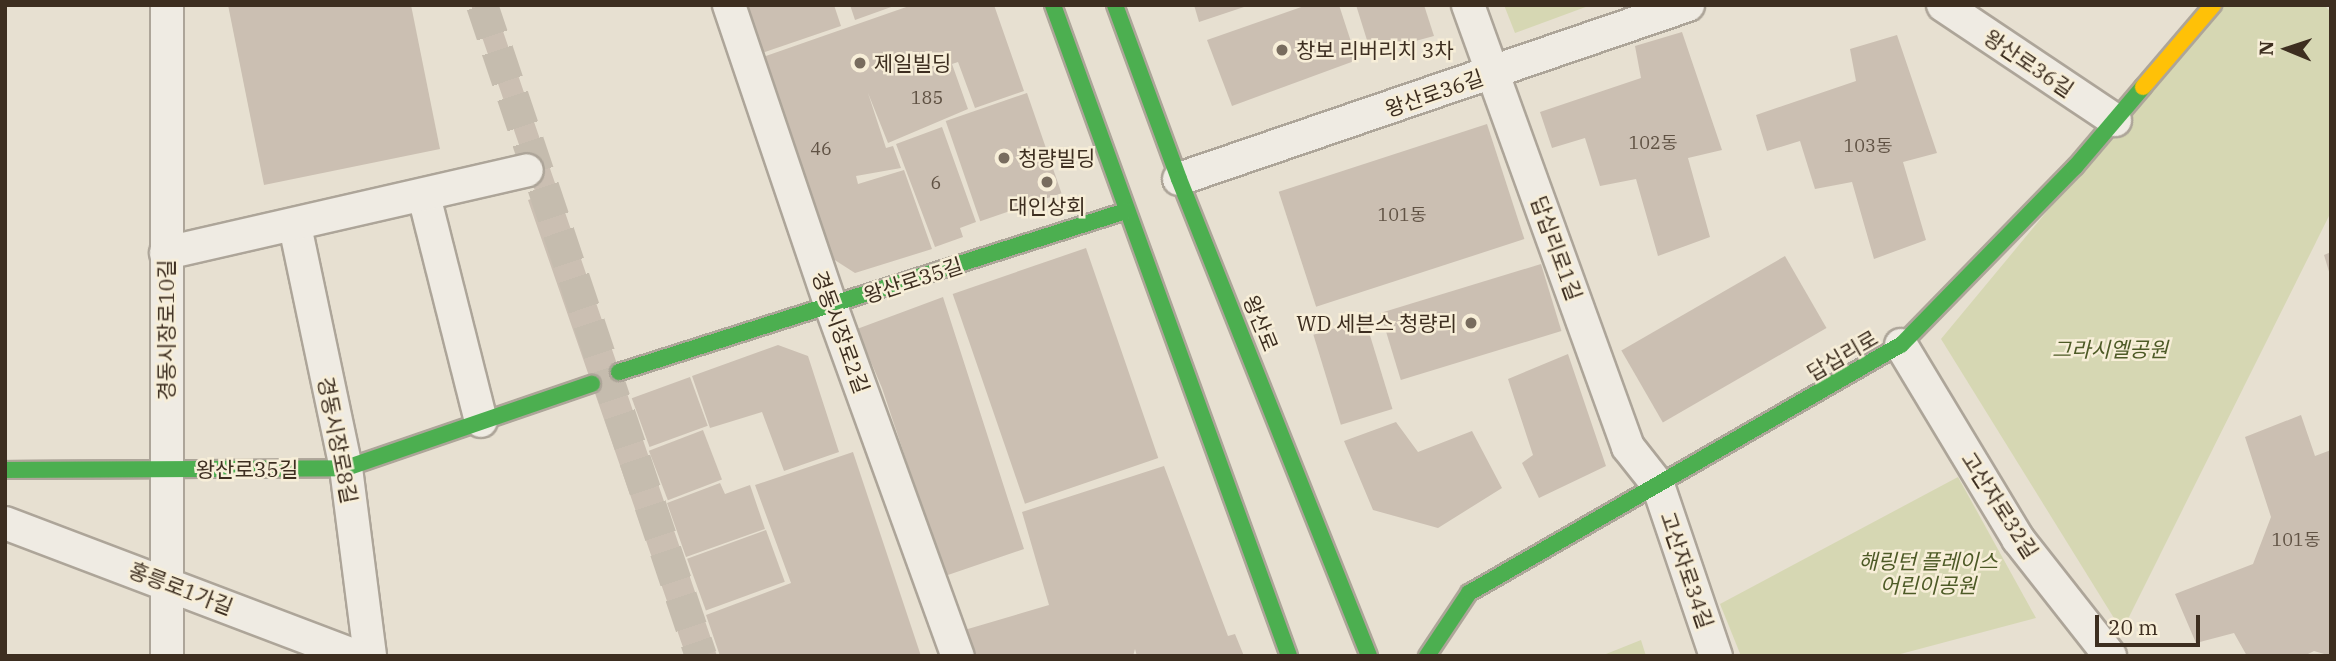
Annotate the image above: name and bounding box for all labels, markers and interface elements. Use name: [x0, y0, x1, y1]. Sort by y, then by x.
north arrow: [2252, 14, 2322, 84]
street label: 왕산로36길: [1979, 24, 2079, 102]
place label: 창보 리버리치 3차: [1296, 37, 1454, 63]
text: N: [2254, 40, 2278, 56]
marker: 창보 리버리치 3차: [1274, 42, 1290, 58]
place label: 제일빌딩: [874, 50, 951, 76]
marker: 제일빌딩: [852, 55, 868, 71]
street label: 왕산로36길: [1381, 64, 1487, 122]
house number: 185: [911, 87, 943, 109]
house number: 102동: [1629, 132, 1677, 154]
house number: 103동: [1844, 135, 1892, 157]
house number: 46: [810, 138, 832, 160]
place label: 청량빌딩: [1018, 145, 1095, 171]
marker: 청량빌딩: [996, 150, 1012, 166]
house number: 6: [931, 172, 941, 194]
marker: 대인상회: [1039, 174, 1055, 190]
street label: 답십리로1길: [1526, 192, 1588, 304]
place label: 대인상회: [1008, 193, 1086, 219]
house number: 101동: [1378, 204, 1426, 226]
street label: 왕산로35길: [860, 252, 966, 308]
street label: 경동시장로10길: [153, 259, 179, 401]
street label: 경동시장로2길: [807, 267, 875, 397]
street label: 왕산로: [1238, 291, 1284, 355]
place label: WD 세븐스 청량리: [1296, 310, 1457, 336]
marker: WD 세븐스 청량리: [1463, 315, 1479, 331]
street label: 답십리로: [1802, 325, 1882, 385]
park label: 그라시엘공원: [2052, 336, 2168, 362]
street label: 경동시장로8길: [313, 375, 363, 505]
street label: 고산자로32길: [1956, 447, 2044, 563]
street label: 왕산로35길: [196, 456, 298, 482]
street label: 고산자로34길: [1655, 508, 1719, 632]
house number: 101동: [2272, 529, 2320, 551]
park label: 해링턴 플레이스 어린이공원: [1858, 548, 1998, 598]
street label: 홍릉로1가길: [126, 557, 236, 619]
scale bar: [2098, 602, 2203, 646]
text: 20 m: [2108, 613, 2158, 641]

